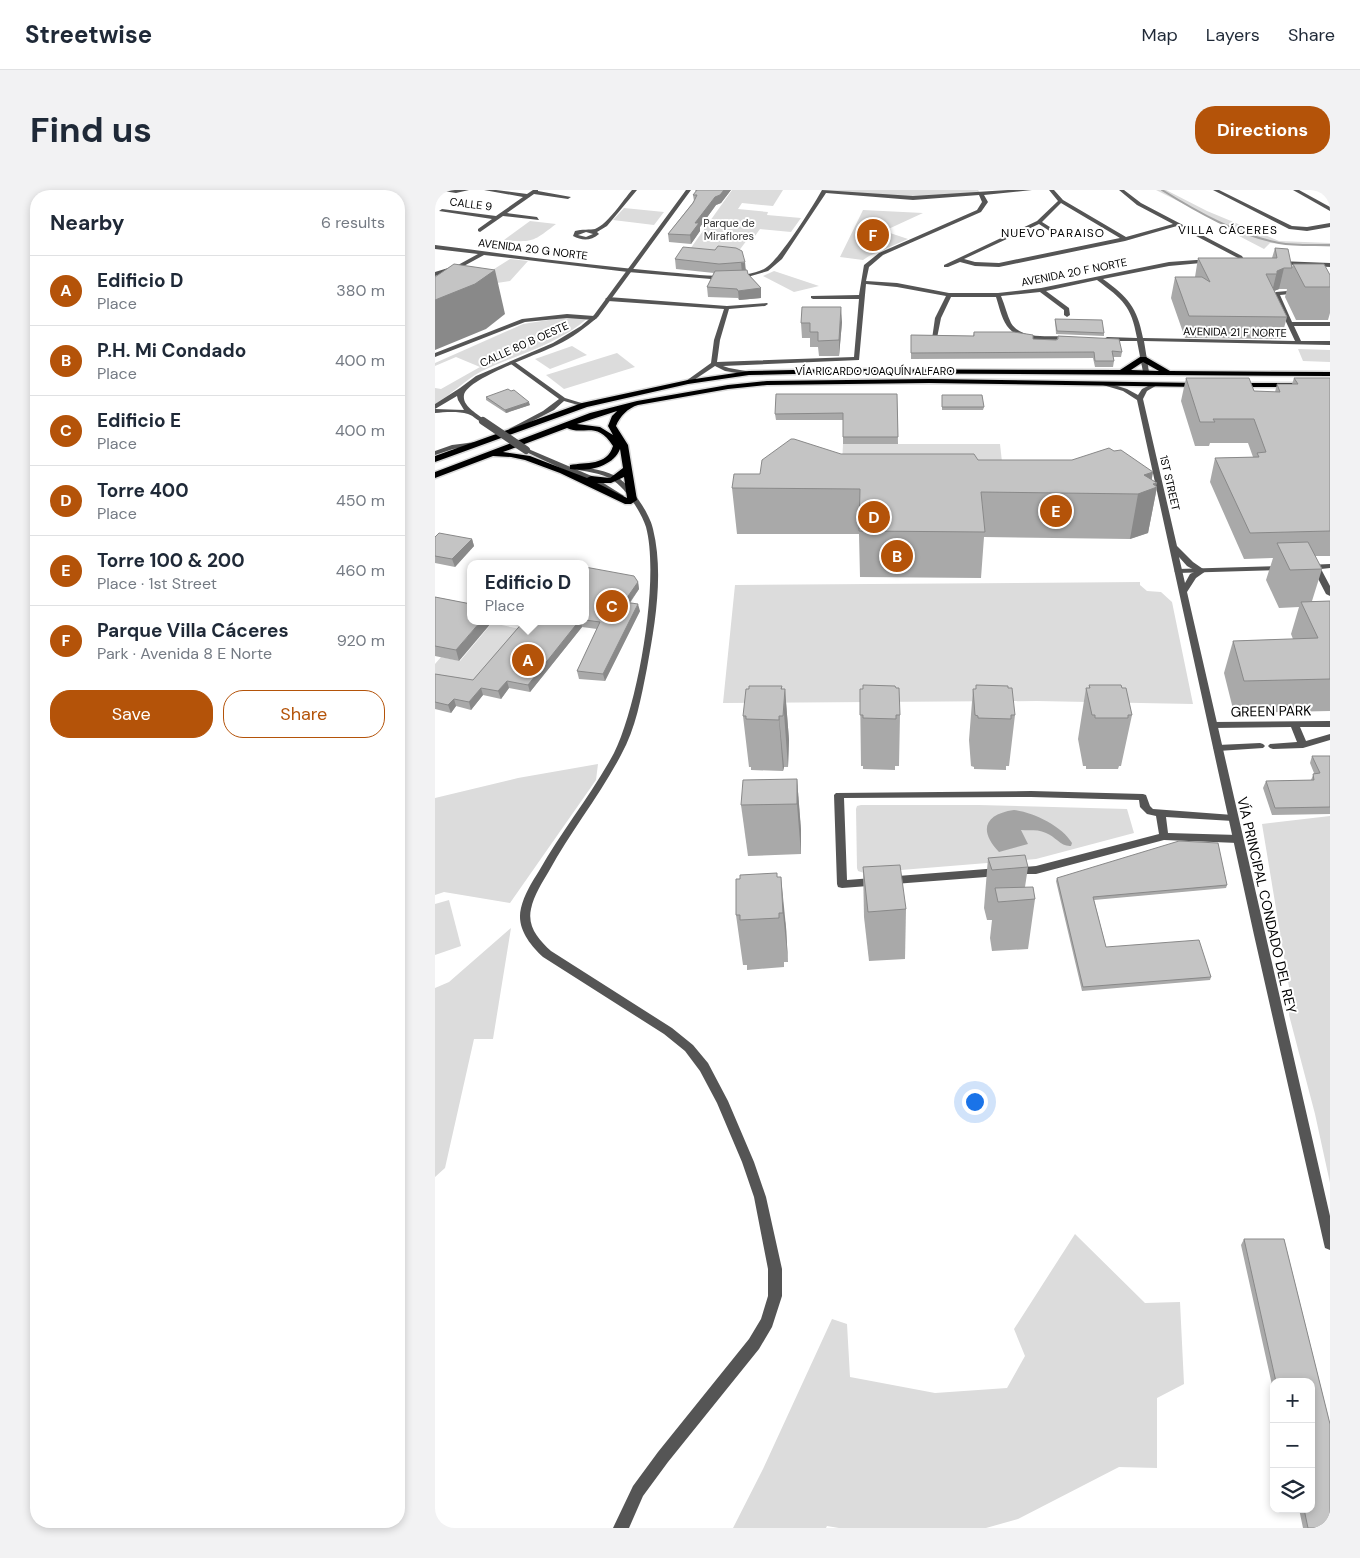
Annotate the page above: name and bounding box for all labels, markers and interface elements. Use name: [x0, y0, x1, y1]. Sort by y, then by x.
text: Streetwise: [25, 19, 152, 50]
text: Map: [1142, 23, 1178, 47]
text: Layers: [1206, 23, 1260, 47]
text: Share: [1288, 23, 1335, 47]
button: Directions: [1195, 106, 1330, 154]
text: Find us: [30, 107, 152, 153]
street label: CALLE 9: [449, 194, 493, 214]
text: Nearby: [50, 209, 124, 237]
text: 6 results: [321, 212, 385, 233]
park label: Parque de Miraflores: [703, 216, 755, 243]
pin: F: [857, 216, 889, 254]
district label: VILLA CÁCERES: [1178, 222, 1278, 238]
district label: NUEVO PARAISO: [1001, 225, 1105, 241]
street label: AVENIDA 20 G NORTE: [477, 235, 589, 263]
street label: AVENIDA 20 F NORTE: [1020, 255, 1128, 289]
text: Edificio D: [97, 268, 184, 293]
text: A: [60, 280, 72, 301]
text: 380 m: [336, 280, 385, 301]
text: Place: [97, 293, 137, 314]
street label: CALLE 80 B OESTE: [477, 318, 571, 370]
street label: AVENIDA 21 F NORTE: [1183, 324, 1287, 340]
text: P.H. Mi Condado: [97, 338, 246, 363]
text: B: [61, 350, 71, 371]
text: 400 m: [335, 350, 385, 371]
text: Place: [97, 363, 137, 384]
street label: VÍA RICARDO JOAQUÍN ALFARO: [795, 364, 955, 378]
text: Edificio E: [97, 408, 181, 433]
text: C: [60, 420, 72, 441]
text: 400 m: [335, 420, 385, 441]
text: Place: [97, 433, 137, 454]
street label: 1ST STREET: [1157, 454, 1183, 512]
text: Torre 400: [97, 478, 189, 503]
text: D: [60, 490, 72, 511]
text: 450 m: [336, 490, 385, 511]
pin: E: [1040, 492, 1072, 530]
pin: D: [858, 498, 890, 536]
text: Place: [97, 503, 137, 524]
pin: B: [881, 537, 913, 575]
text: Torre 100 & 200: [97, 548, 245, 573]
text: E: [61, 560, 71, 581]
text: 460 m: [336, 560, 385, 581]
popup: [467, 560, 589, 625]
text: Edificio D: [485, 570, 571, 595]
text: Place · 1st Street: [97, 573, 217, 594]
pin: C: [596, 587, 628, 625]
text: Place: [485, 595, 525, 616]
text: Parque Villa Cáceres: [97, 618, 289, 643]
text: F: [62, 630, 70, 651]
text: 920 m: [337, 630, 385, 651]
pin: A: [512, 641, 544, 679]
text: Park · Avenida 8 E Norte: [97, 643, 272, 664]
button: Save: [50, 690, 213, 738]
button: Share: [223, 690, 385, 738]
street label: GREEN PARK: [1230, 701, 1312, 721]
street label: VÍA PRINCIPAL CONDADO DEL REY: [1233, 795, 1301, 1015]
your location: [962, 1089, 988, 1115]
map controls: [1270, 1378, 1315, 1513]
button: +: [1270, 1378, 1315, 1423]
button: −: [1270, 1423, 1315, 1468]
button: layers: [1270, 1468, 1315, 1513]

